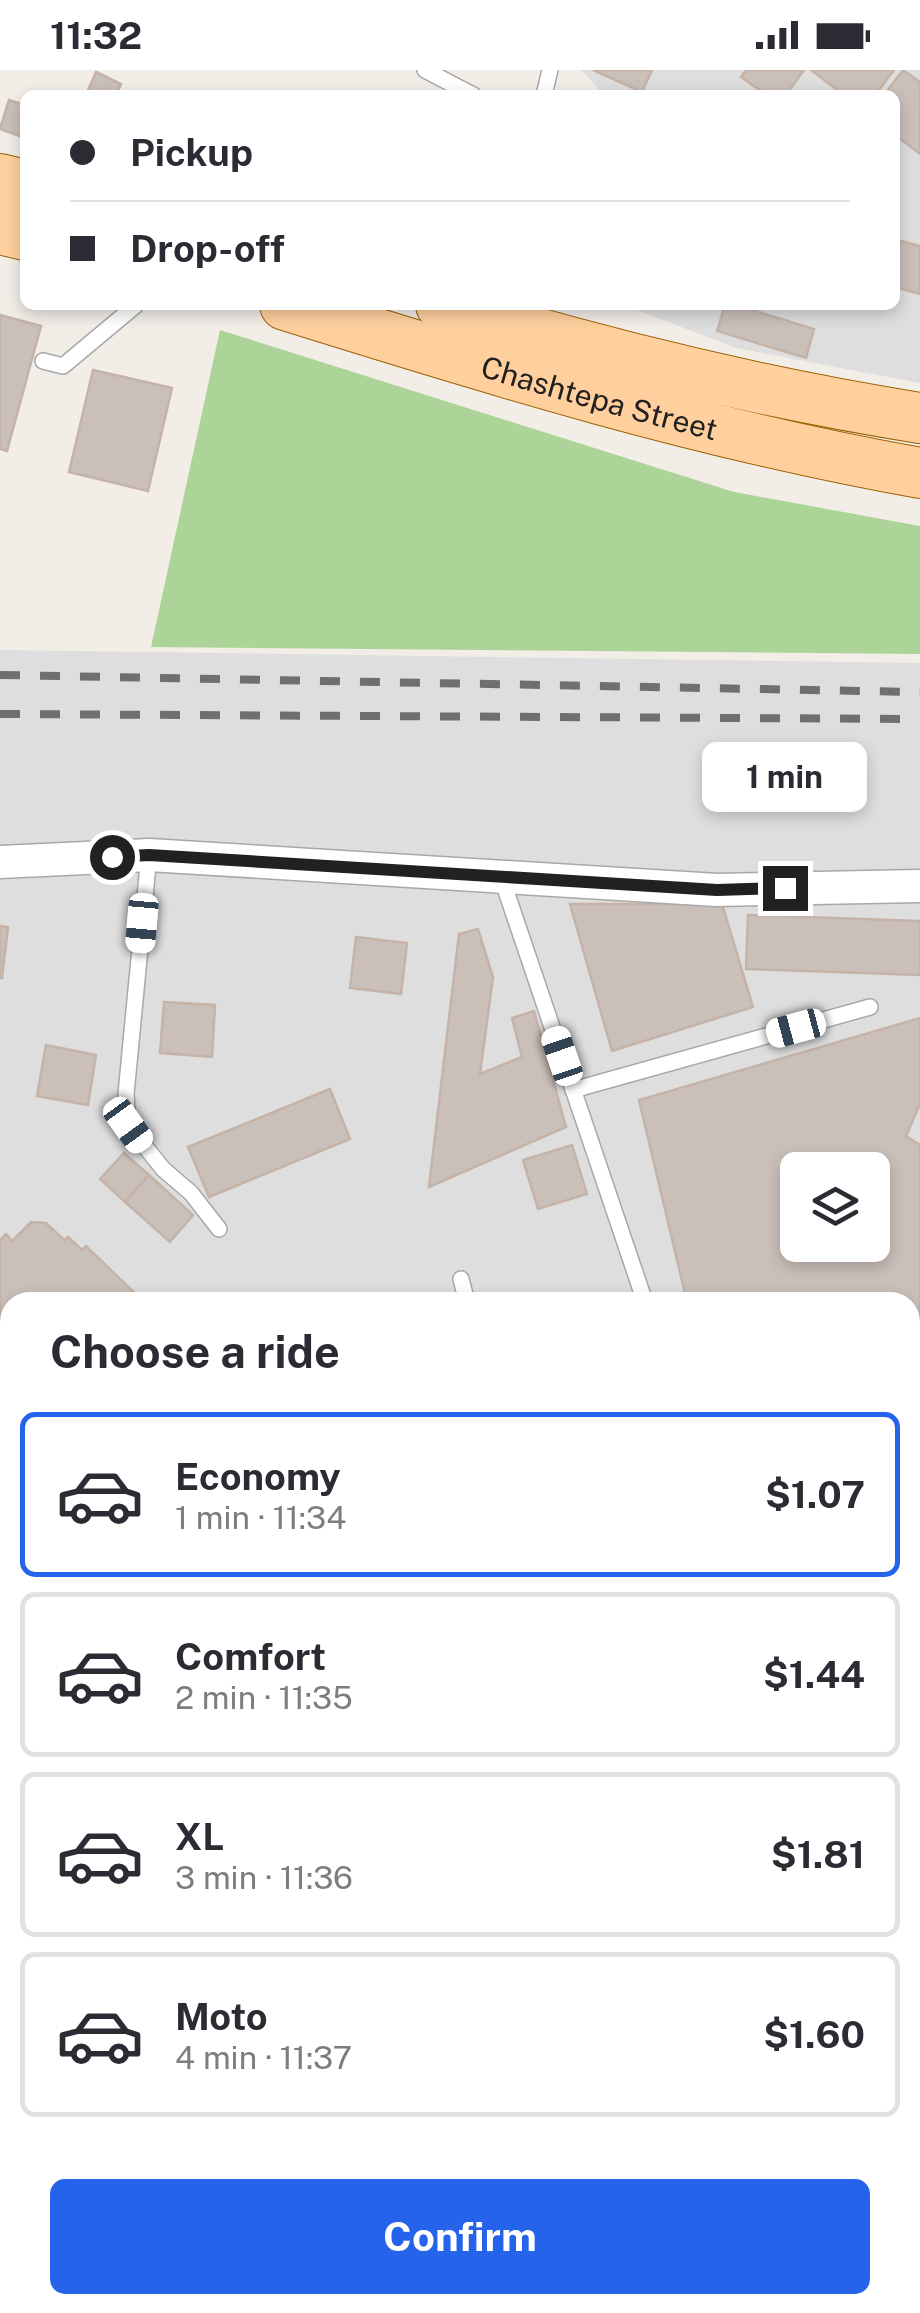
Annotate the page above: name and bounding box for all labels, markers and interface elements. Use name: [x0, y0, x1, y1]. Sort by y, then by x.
text: 11:32: [50, 13, 142, 58]
text: Pickup: [130, 130, 253, 175]
text: Drop-off: [130, 226, 285, 271]
street label: Chashtepa Street: [477, 348, 721, 447]
callout: 1 min: [702, 743, 868, 813]
text: 1 min: [746, 758, 823, 795]
route start: [90, 835, 135, 880]
route end: [763, 866, 808, 911]
car: [124, 892, 160, 954]
car: [763, 1006, 829, 1050]
car: [538, 1023, 586, 1089]
car: [98, 1092, 158, 1158]
map controls: [780, 1152, 890, 1262]
button: layers: [780, 1152, 890, 1262]
text: Choose a ride: [50, 1325, 340, 1378]
icon: car: [55, 1450, 145, 1540]
text: Economy: [175, 1454, 341, 1499]
text: $1.07: [765, 1472, 865, 1517]
text: 1 min · 11:34: [175, 1499, 346, 1536]
icon: car: [55, 1630, 145, 1720]
text: Comfort: [175, 1634, 326, 1679]
text: $1.44: [763, 1652, 865, 1697]
text: 2 min · 11:35: [175, 1679, 353, 1716]
icon: car: [55, 1810, 145, 1900]
text: XL: [175, 1814, 224, 1859]
text: $1.81: [771, 1832, 865, 1877]
text: 3 min · 11:36: [175, 1859, 353, 1896]
icon: car: [55, 1990, 145, 2080]
text: Moto: [175, 1994, 268, 2039]
text: $1.60: [763, 2012, 865, 2057]
text: 4 min · 11:37: [175, 2039, 352, 2076]
button: Confirm: [50, 2179, 870, 2294]

